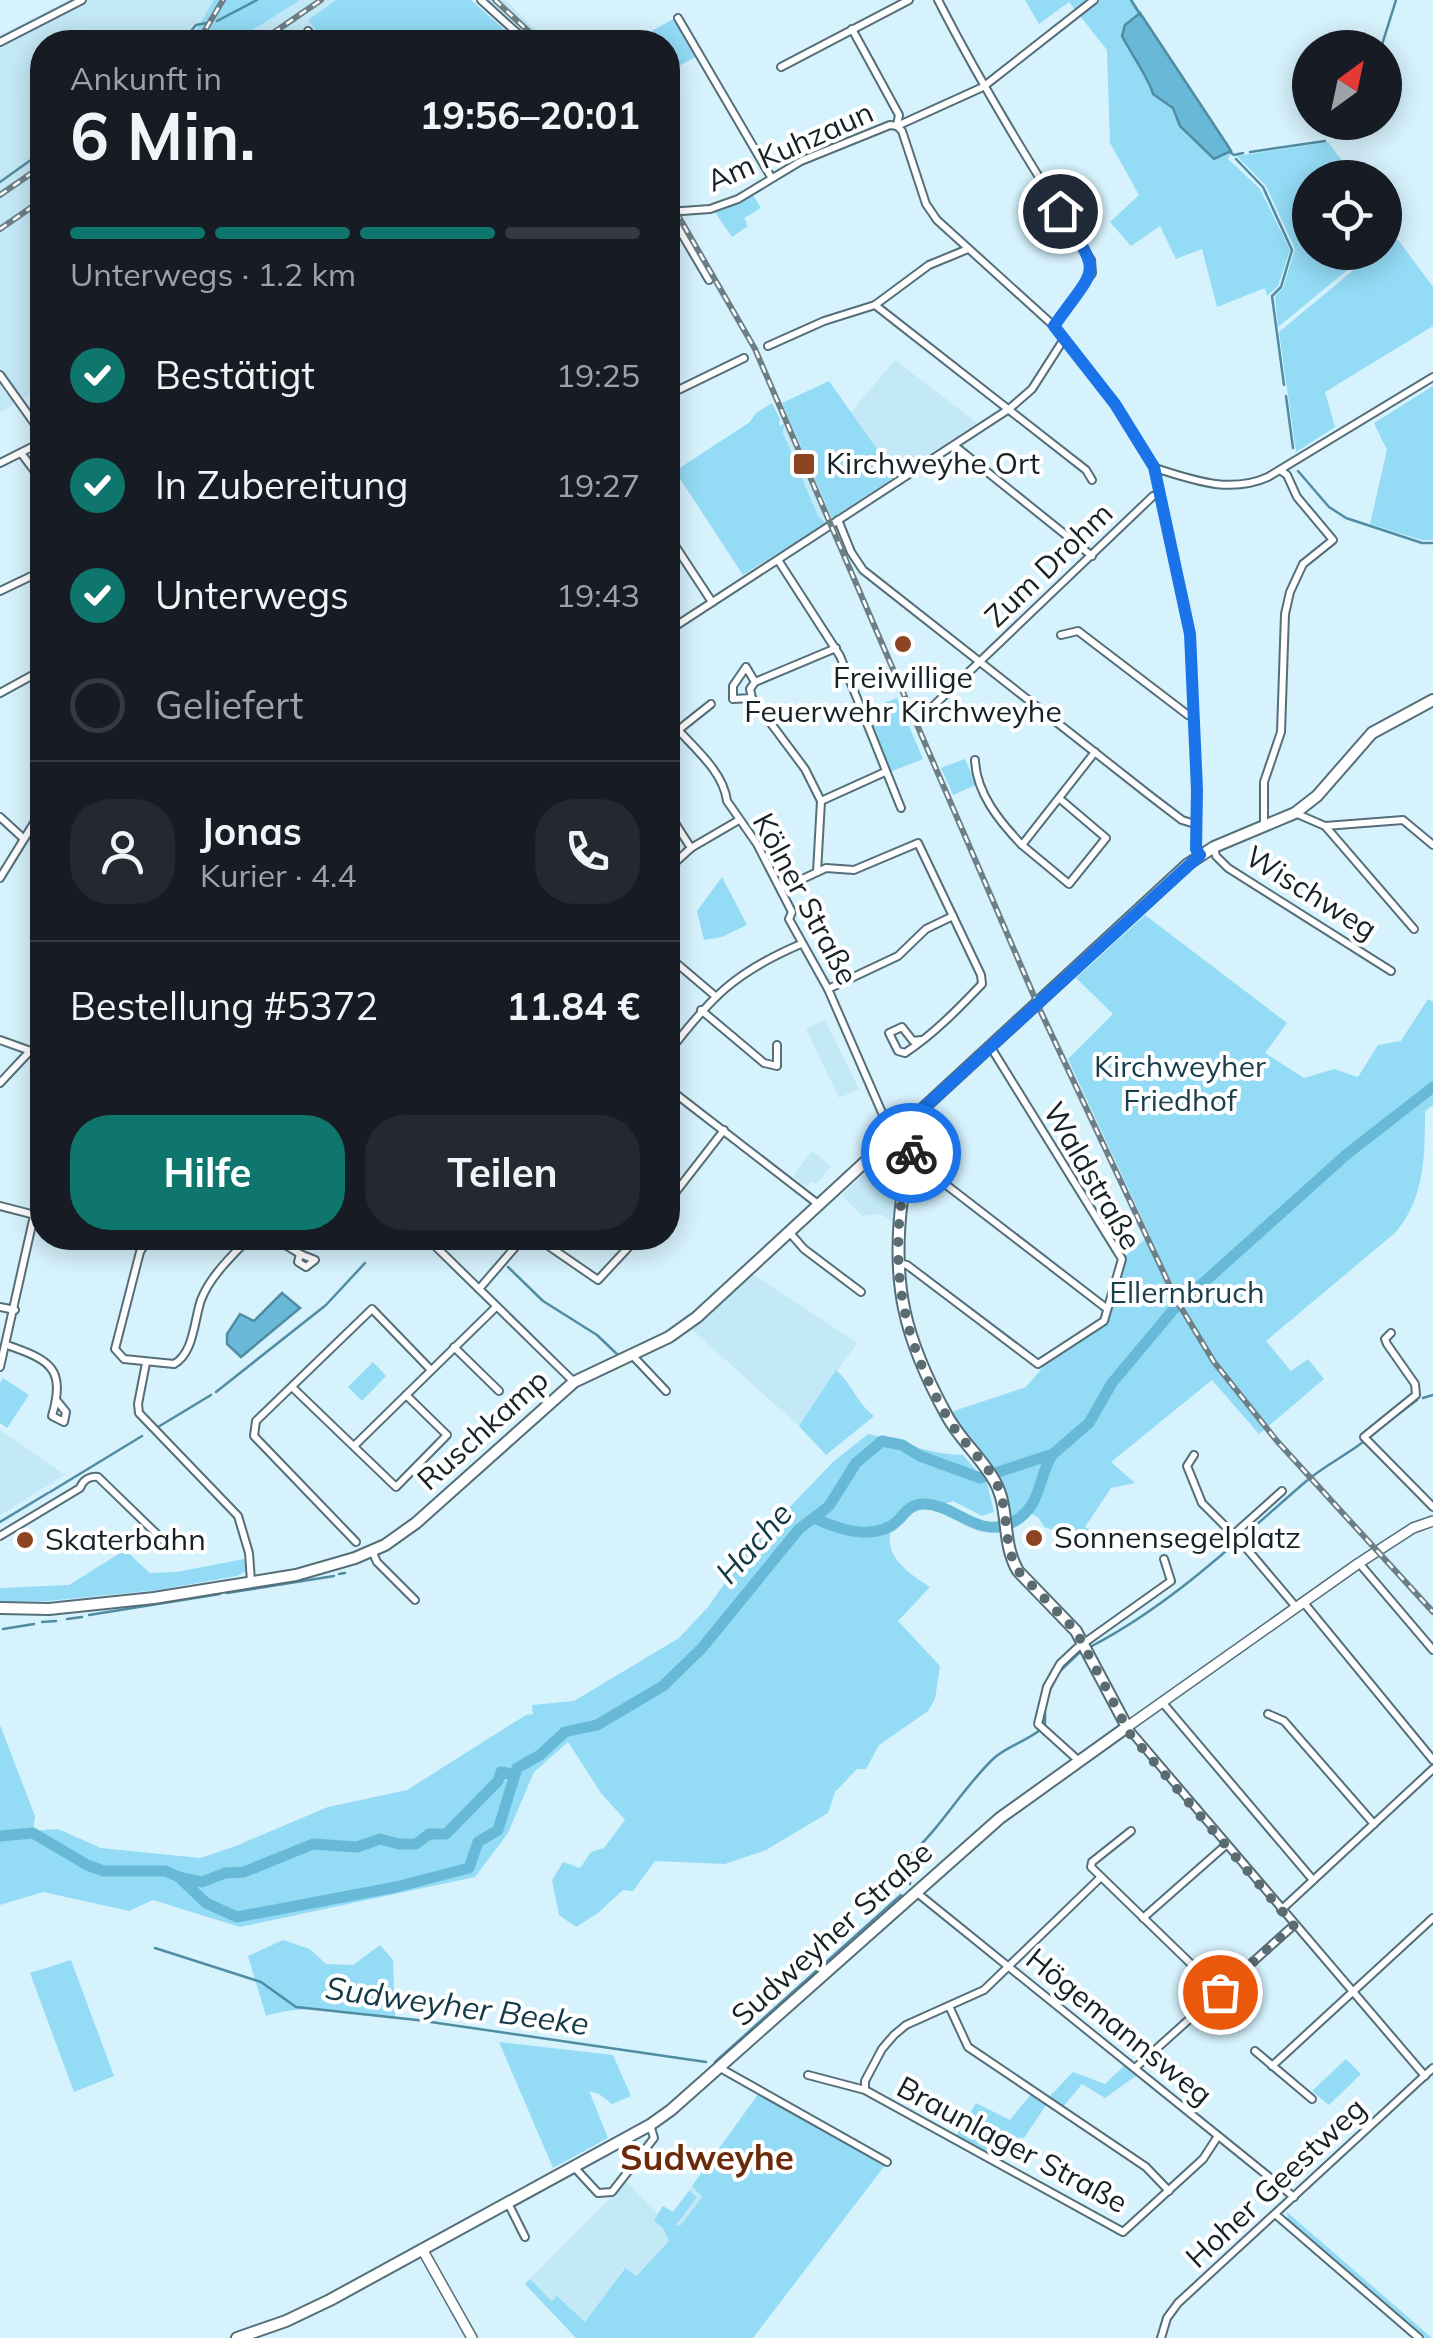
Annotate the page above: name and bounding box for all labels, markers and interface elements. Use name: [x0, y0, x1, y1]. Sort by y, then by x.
north arrow: [1292, 30, 1402, 140]
map controls: [1292, 30, 1402, 270]
text: Ankunft in: [70, 58, 222, 98]
text: 19:56–20:01: [420, 91, 640, 139]
street label: Am Kuhzaun: [700, 93, 879, 200]
text: 6 Min.: [70, 95, 256, 176]
button: locate: [1292, 160, 1402, 270]
pin: [1018, 169, 1103, 254]
icon: home: [1033, 184, 1088, 239]
text: Unterwegs · 1.2 km: [70, 254, 356, 294]
icon: check: [70, 348, 125, 403]
text: Bestätigt: [155, 351, 315, 399]
text: 19:25: [556, 355, 640, 395]
place label: Kirchweyhe Ort: [826, 444, 1040, 482]
marker: Kirchweyhe Ort: [791, 451, 817, 477]
icon: check: [70, 458, 125, 513]
text: In Zubereitung: [155, 461, 408, 509]
text: 19:27: [556, 465, 640, 505]
street label: Zum Drohm: [976, 494, 1120, 635]
icon: check: [70, 568, 125, 623]
text: Unterwegs: [155, 571, 349, 619]
text: 19:43: [556, 575, 640, 615]
marker: Freiwillige Feuerwehr Kirchweyhe: [892, 633, 914, 655]
place label: Freiwillige Feuerwehr Kirchweyhe: [744, 658, 1062, 730]
text: Geliefert: [155, 681, 303, 729]
button: person: [70, 799, 175, 904]
button: phone: [535, 799, 640, 904]
street label: Kölner Straße: [745, 806, 867, 991]
text: Jonas: [200, 807, 302, 855]
street label: Wischweg: [1239, 837, 1384, 947]
text: Kurier · 4.4: [200, 855, 356, 895]
text: Bestellung #5372: [70, 982, 378, 1030]
text: 11.84 €: [506, 982, 640, 1030]
park label: Kirchweyher Friedhof: [1094, 1047, 1266, 1119]
street label: Waldstraße: [1035, 1095, 1150, 1256]
courier: [861, 1103, 961, 1203]
button: Hilfe: [70, 1115, 345, 1230]
button: Teilen: [365, 1115, 640, 1230]
icon: bike: [884, 1126, 939, 1181]
park label: Ellernbruch: [1109, 1273, 1265, 1311]
street label: Ruschkamp: [409, 1361, 556, 1498]
water label: Hache: [706, 1493, 800, 1591]
place label: Sonnensegelplatz: [1054, 1518, 1301, 1556]
place label: Skaterbahn: [45, 1520, 206, 1558]
marker: Sonnensegelplatz: [1023, 1527, 1045, 1549]
marker: Skaterbahn: [14, 1529, 36, 1551]
street label: Sudweyher Straße: [723, 1833, 940, 2034]
street label: Högemannsweg: [1019, 1939, 1221, 2113]
pin: [1178, 1950, 1263, 2035]
icon: bag: [1193, 1965, 1248, 2020]
water label: Sudweyher Beeke: [323, 1967, 591, 2043]
street label: Braunlager Straße: [891, 2067, 1134, 2221]
street label: Hoher Geestweg: [1177, 2089, 1373, 2276]
district label: Sudweyhe: [620, 2135, 794, 2179]

